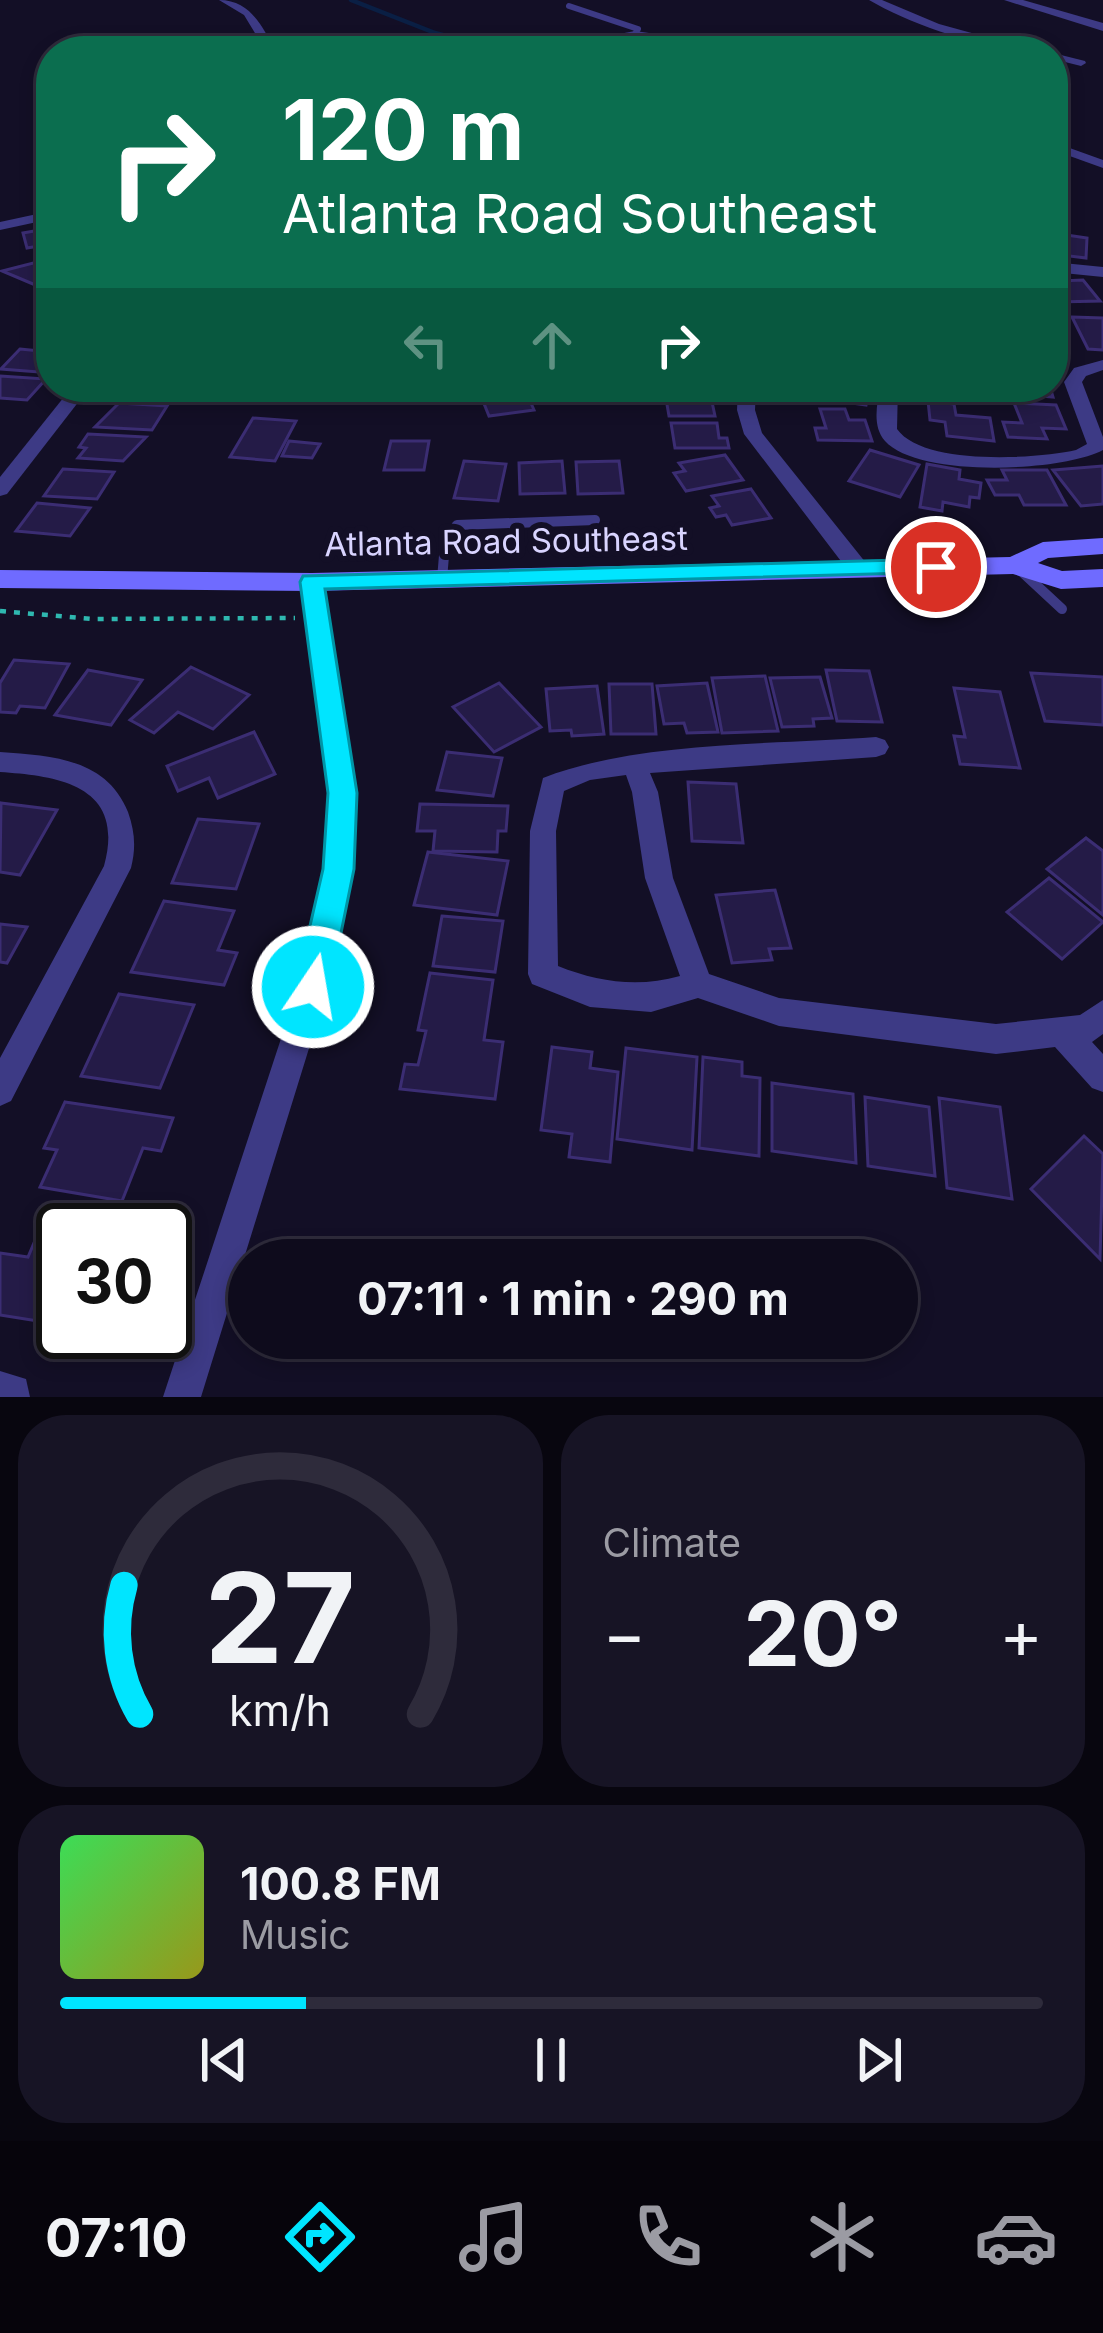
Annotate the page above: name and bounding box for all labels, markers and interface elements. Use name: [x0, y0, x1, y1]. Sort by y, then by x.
text: 120 m: [282, 79, 524, 180]
icon: right: [84, 84, 240, 240]
text: Atlanta Road Southeast: [282, 181, 877, 246]
icon: left: [393, 312, 459, 378]
icon: ahead: [519, 312, 585, 378]
icon: right: [645, 312, 711, 378]
pin: [885, 516, 987, 618]
street label: Atlanta Road Southeast: [324, 518, 688, 564]
icon: arrive: [903, 534, 969, 600]
position arrow: [250, 924, 376, 1050]
speed limit sign: 30: [36, 1203, 192, 1359]
text: 07:11 · 1 min · 290 m: [357, 1271, 789, 1326]
text: Climate: [603, 1519, 741, 1566]
text: 27: [205, 1542, 356, 1693]
text: 20°: [743, 1579, 902, 1688]
text: −: [603, 1594, 646, 1674]
text: +: [999, 1594, 1043, 1674]
text: km/h: [229, 1684, 331, 1736]
text: 100.8 FM: [240, 1856, 441, 1911]
text: Music: [240, 1911, 351, 1958]
icon: previous: [191, 2027, 257, 2093]
icon: pause: [518, 2027, 584, 2093]
icon: next: [846, 2027, 912, 2093]
icon: directions: [278, 2195, 362, 2279]
icon: music: [452, 2195, 536, 2279]
icon: phone: [626, 2195, 710, 2279]
icon: climate: [800, 2195, 884, 2279]
icon: car: [974, 2195, 1058, 2279]
text: 07:10: [45, 2205, 188, 2270]

